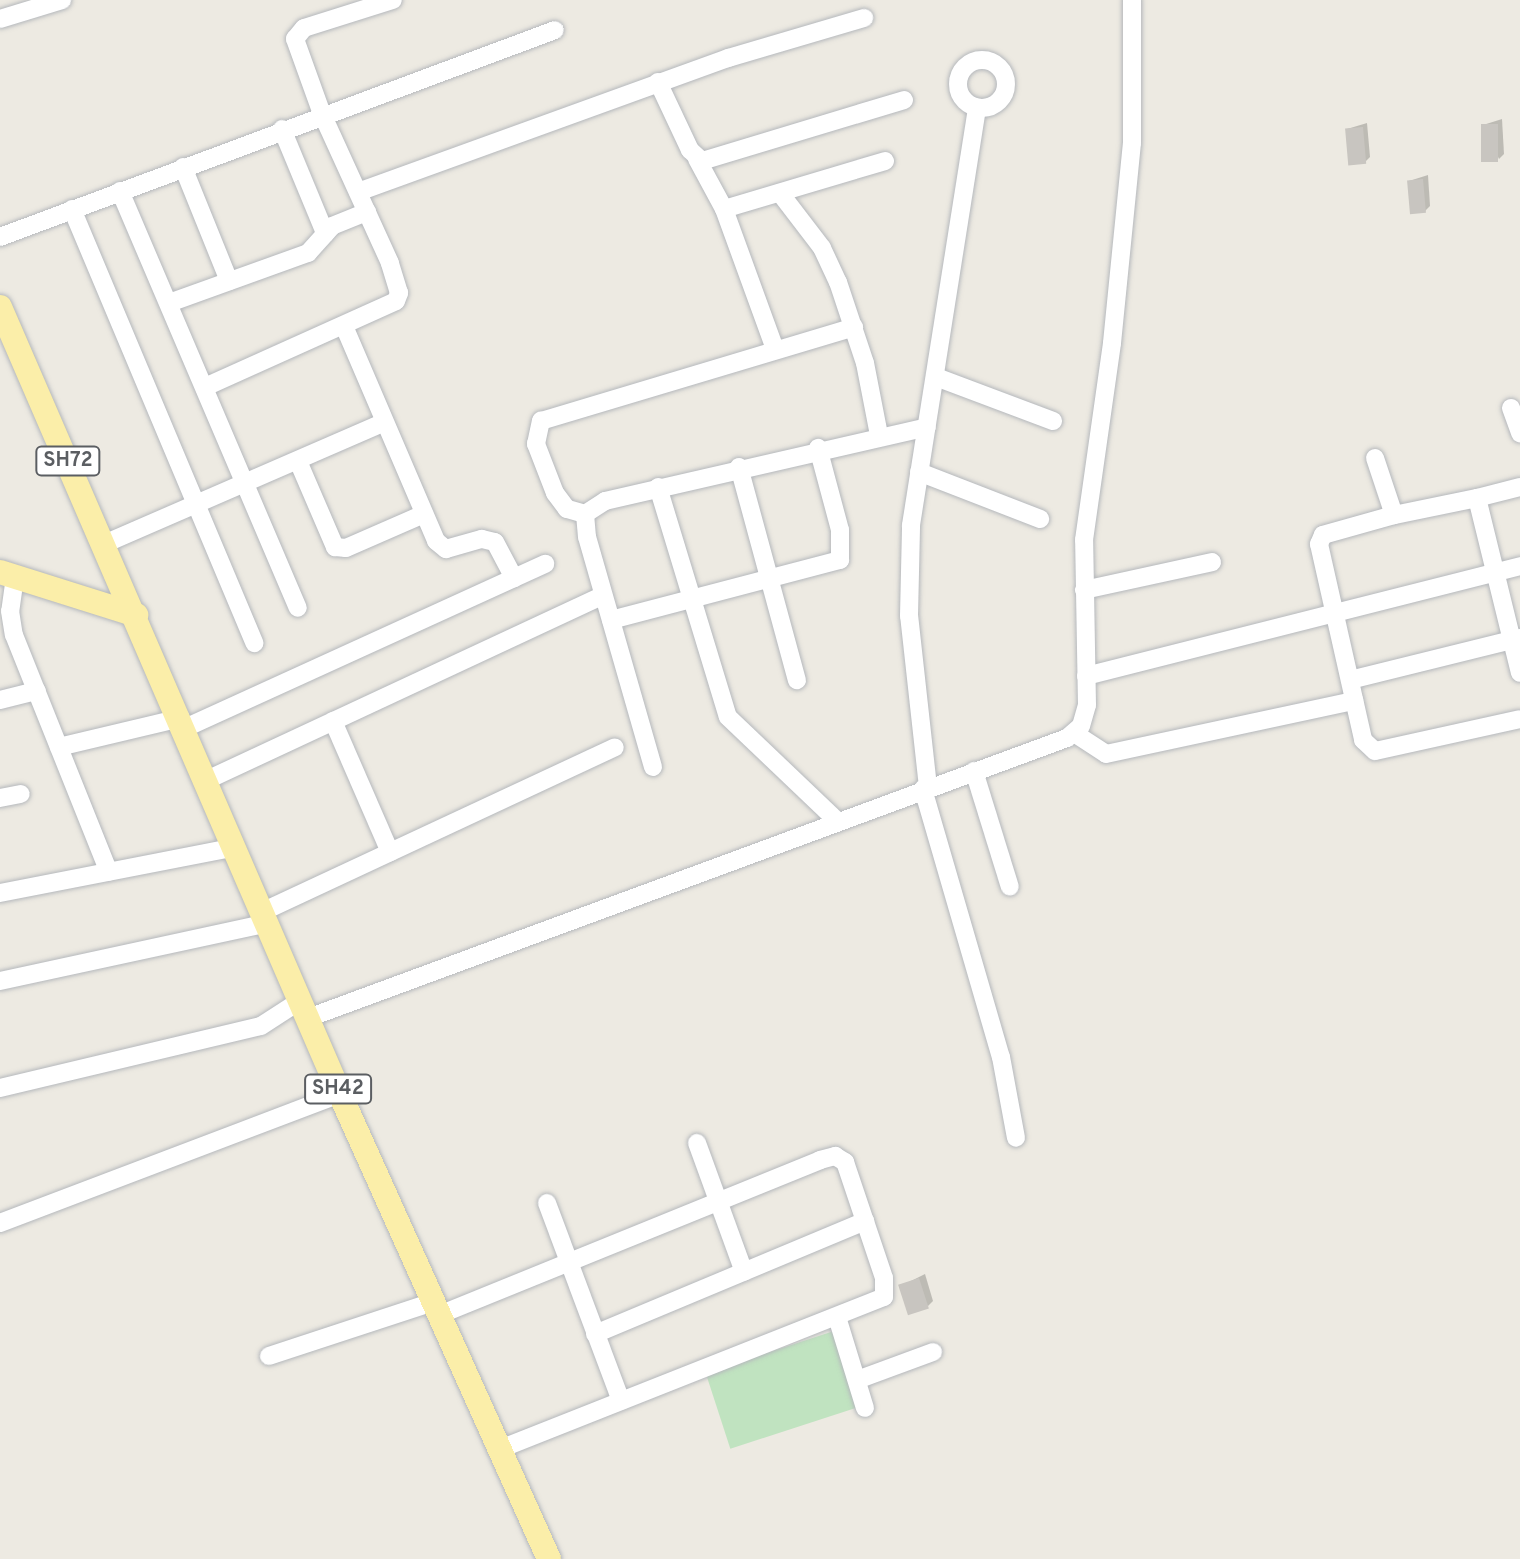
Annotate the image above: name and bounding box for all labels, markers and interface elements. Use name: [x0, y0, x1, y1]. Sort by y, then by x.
road number: SH72: [34, 445, 102, 477]
road number: SH42: [304, 1073, 372, 1105]

